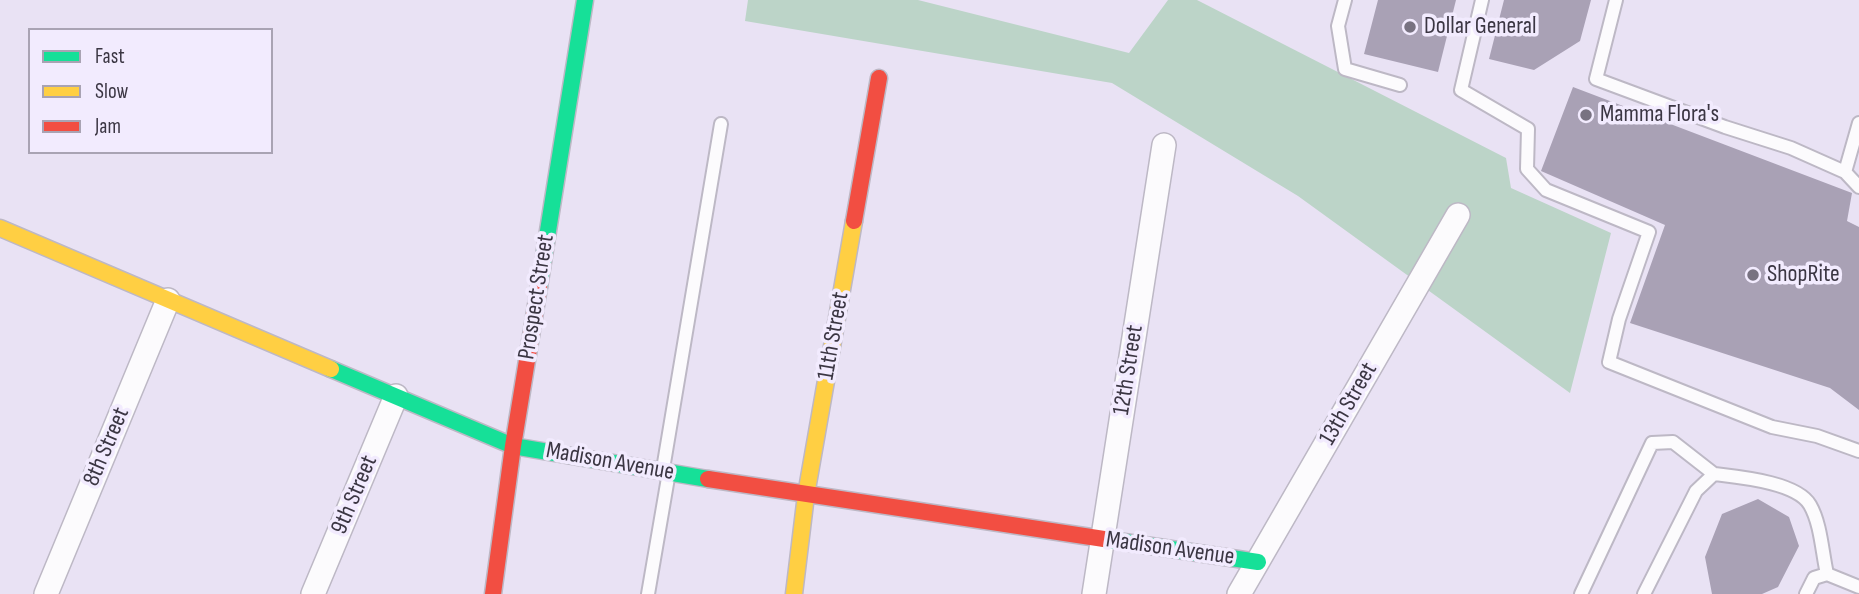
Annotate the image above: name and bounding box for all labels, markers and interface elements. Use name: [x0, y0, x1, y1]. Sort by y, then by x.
place label: Dollar General: [1424, 13, 1536, 41]
marker: Dollar General: [1402, 19, 1418, 35]
legend: [28, 28, 273, 154]
text: Fast: [95, 44, 125, 69]
text: Slow: [95, 79, 128, 104]
place label: Mamma Flora's: [1600, 101, 1719, 129]
marker: Mamma Flora's: [1578, 107, 1594, 123]
text: Jam: [95, 114, 121, 139]
street label: Prospect Street: [513, 233, 561, 361]
place label: ShopRite: [1767, 261, 1840, 289]
marker: ShopRite: [1745, 267, 1761, 283]
street label: 11th Street: [812, 290, 856, 382]
street label: 12th Street: [1108, 323, 1150, 417]
street label: 13th Street: [1314, 358, 1384, 450]
street label: 8th Street: [78, 403, 136, 491]
street label: Madison Avenue: [544, 437, 676, 487]
street label: 9th Street: [326, 451, 384, 539]
street label: Madison Avenue: [1104, 526, 1236, 572]

